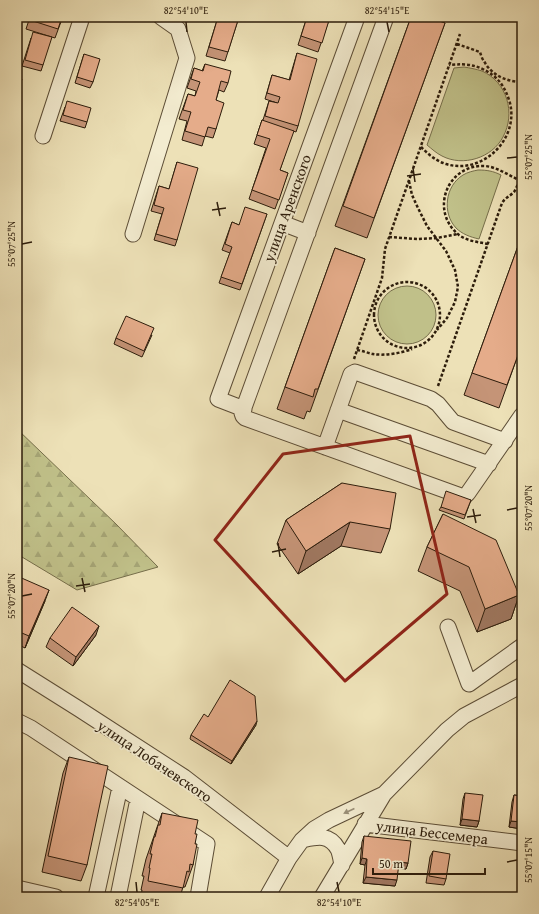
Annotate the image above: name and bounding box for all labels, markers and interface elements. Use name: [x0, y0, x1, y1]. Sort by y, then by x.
text: 82°54'10"E: [164, 3, 208, 18]
text: 82°54'15"E: [365, 3, 409, 18]
text: 55°07'25"N: [521, 134, 536, 180]
street label: улица Аренского: [257, 151, 316, 266]
text: 55°07'25"N: [4, 221, 19, 267]
text: 55°07'20"N: [521, 485, 536, 531]
text: 55°07'20"N: [4, 573, 19, 619]
street label: улица Лобачевского: [93, 714, 217, 807]
one-way arrow: [343, 808, 354, 814]
street label: улица Бессемера: [374, 815, 490, 849]
text: 55°07'15"N: [521, 837, 536, 883]
scale bar: [373, 850, 485, 876]
text: 50 m: [379, 855, 403, 872]
text: 82°54'05"E: [115, 895, 159, 910]
text: 82°54'10"E: [317, 895, 361, 910]

